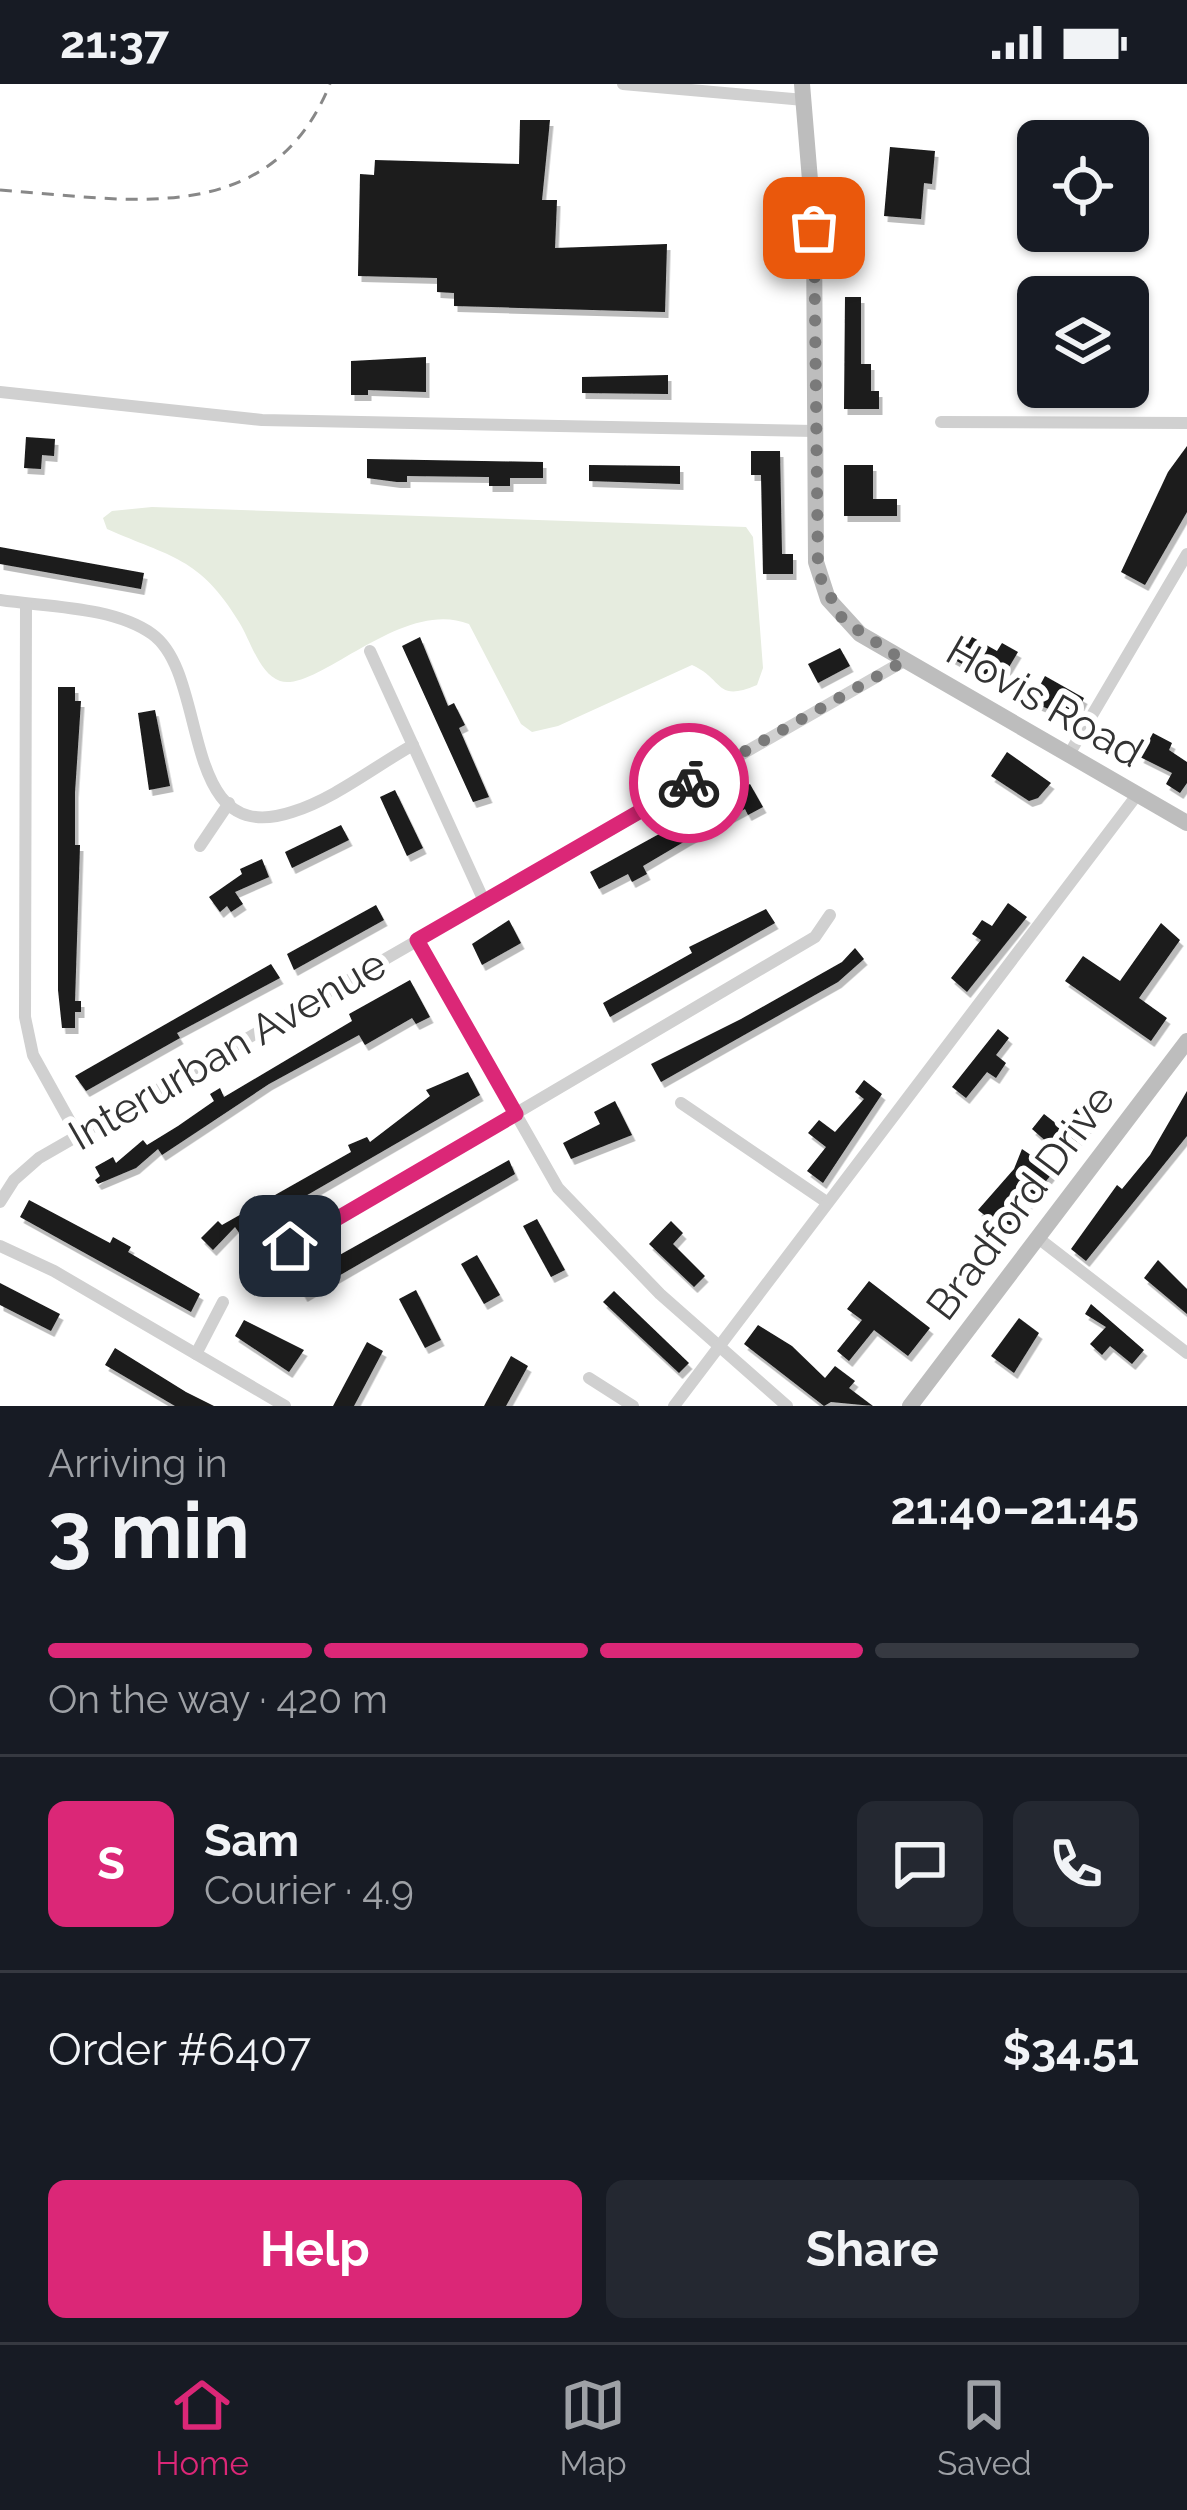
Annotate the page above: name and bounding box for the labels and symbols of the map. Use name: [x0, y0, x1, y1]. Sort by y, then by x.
pin: [763, 177, 865, 279]
street label: Hovis Road: [938, 626, 1151, 777]
courier: [629, 723, 749, 843]
street label: Interurban Avenue: [60, 939, 394, 1160]
street label: Bradford Drive: [916, 1075, 1125, 1329]
pin: [239, 1195, 341, 1297]

